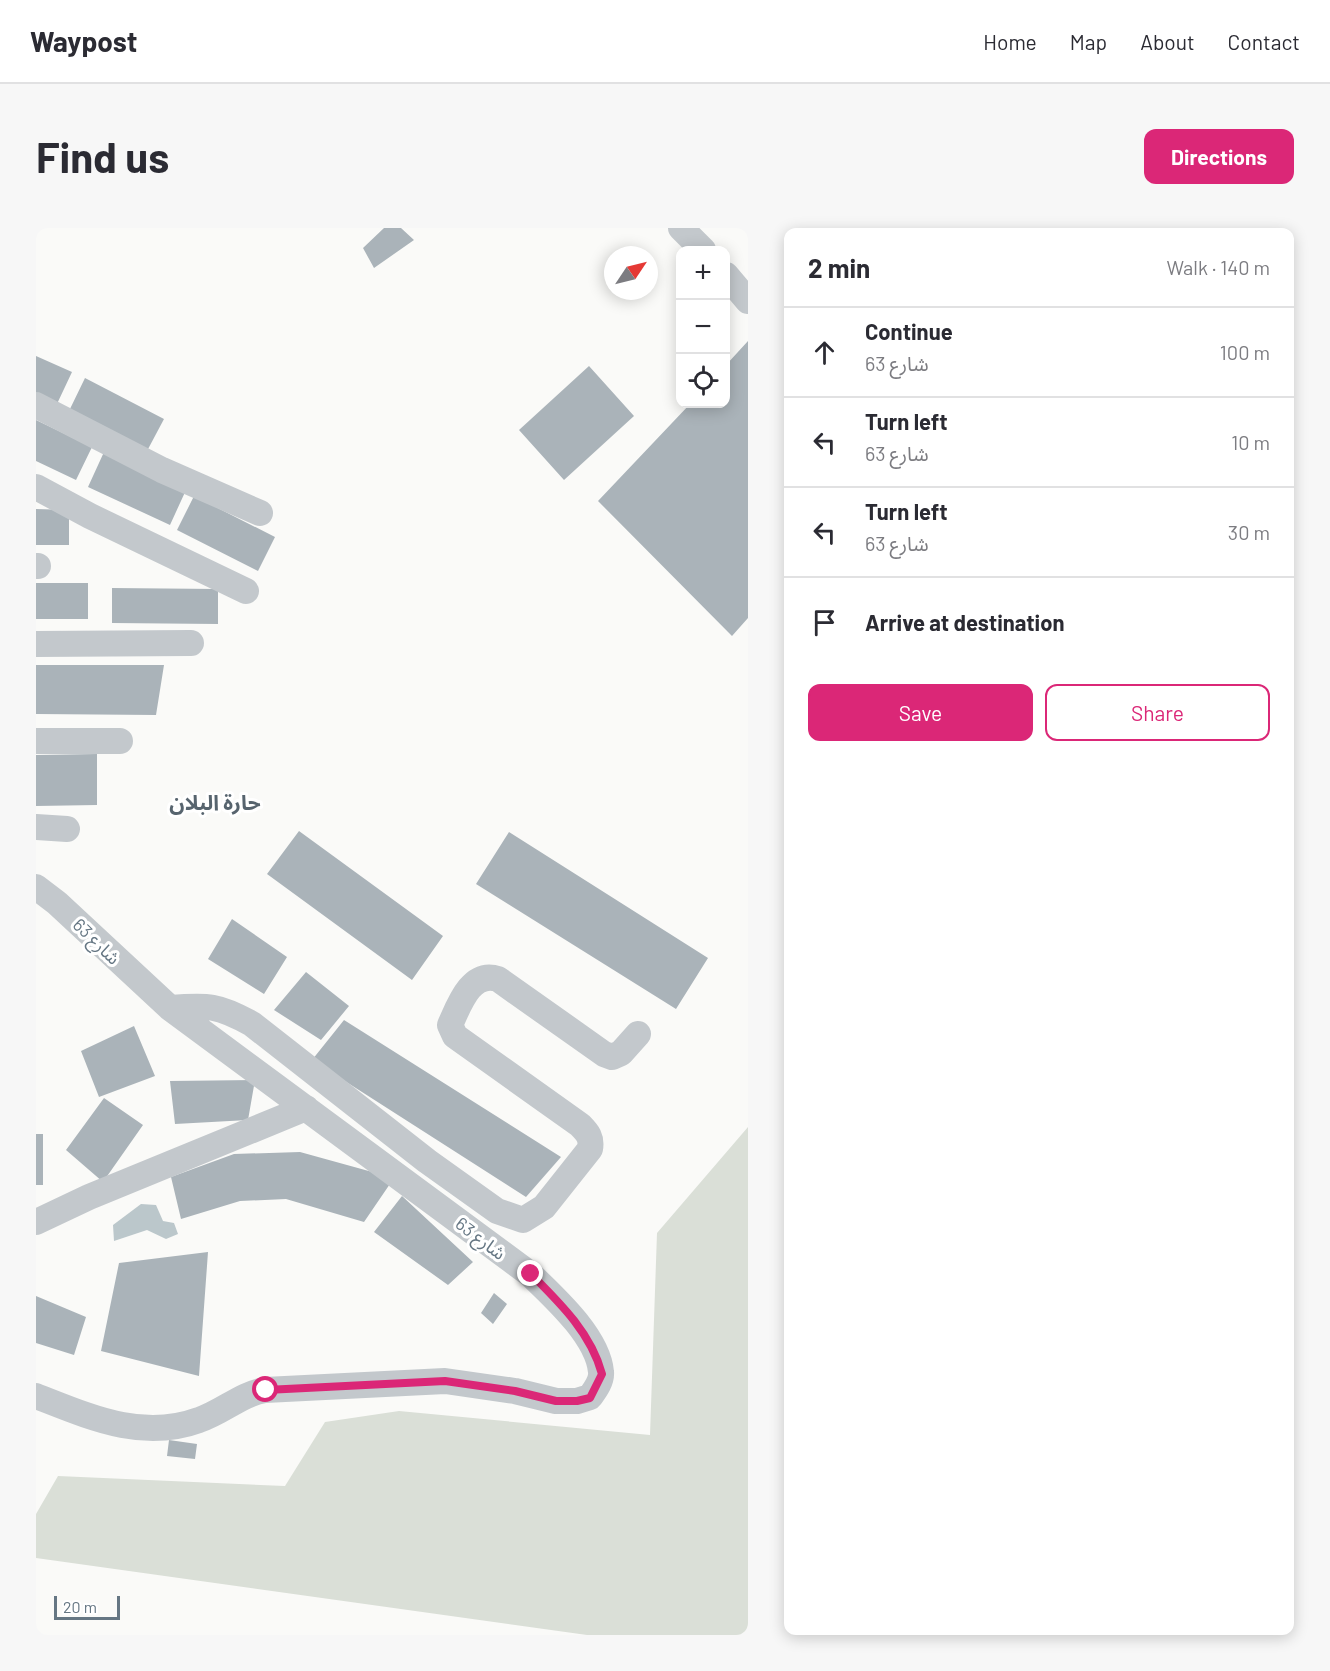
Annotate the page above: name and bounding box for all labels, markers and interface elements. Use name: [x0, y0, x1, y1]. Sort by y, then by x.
text: Waypost: [30, 24, 137, 58]
text: Home: [983, 29, 1037, 54]
text: Map: [1070, 29, 1107, 54]
text: About: [1140, 29, 1195, 54]
text: Contact: [1228, 29, 1300, 54]
button: Directions: [1144, 129, 1294, 184]
text: Find us: [36, 131, 169, 181]
north arrow: [604, 246, 658, 300]
map controls: [676, 246, 730, 408]
button: +: [676, 246, 730, 300]
text: 2 min: [808, 252, 870, 283]
text: Walk · 140 m: [1166, 255, 1270, 279]
button: −: [676, 300, 730, 354]
text: Continue: [865, 318, 953, 344]
icon: ahead: [808, 336, 841, 369]
text: 100 m: [1220, 340, 1270, 364]
text: شارع 63: [865, 351, 929, 375]
button: locate: [676, 354, 730, 408]
text: Turn left: [865, 408, 948, 434]
icon: left: [808, 426, 841, 459]
text: 10 m: [1231, 430, 1270, 454]
text: شارع 63: [865, 441, 929, 465]
text: Turn left: [865, 498, 948, 524]
icon: left: [808, 516, 841, 549]
text: 30 m: [1228, 520, 1270, 544]
text: شارع 63: [865, 531, 929, 555]
icon: arrive: [808, 606, 841, 639]
text: Arrive at destination: [865, 609, 1064, 635]
button: Save: [808, 684, 1033, 741]
button: Share: [1045, 684, 1270, 741]
district label: حارة البلان: [169, 789, 261, 815]
street label: شارع 63: [66, 913, 125, 972]
street label: شارع 63: [449, 1212, 510, 1267]
route end: [517, 1260, 543, 1286]
route start: [252, 1376, 278, 1402]
scale bar: [54, 1593, 120, 1620]
text: 20 m: [63, 1597, 97, 1616]

